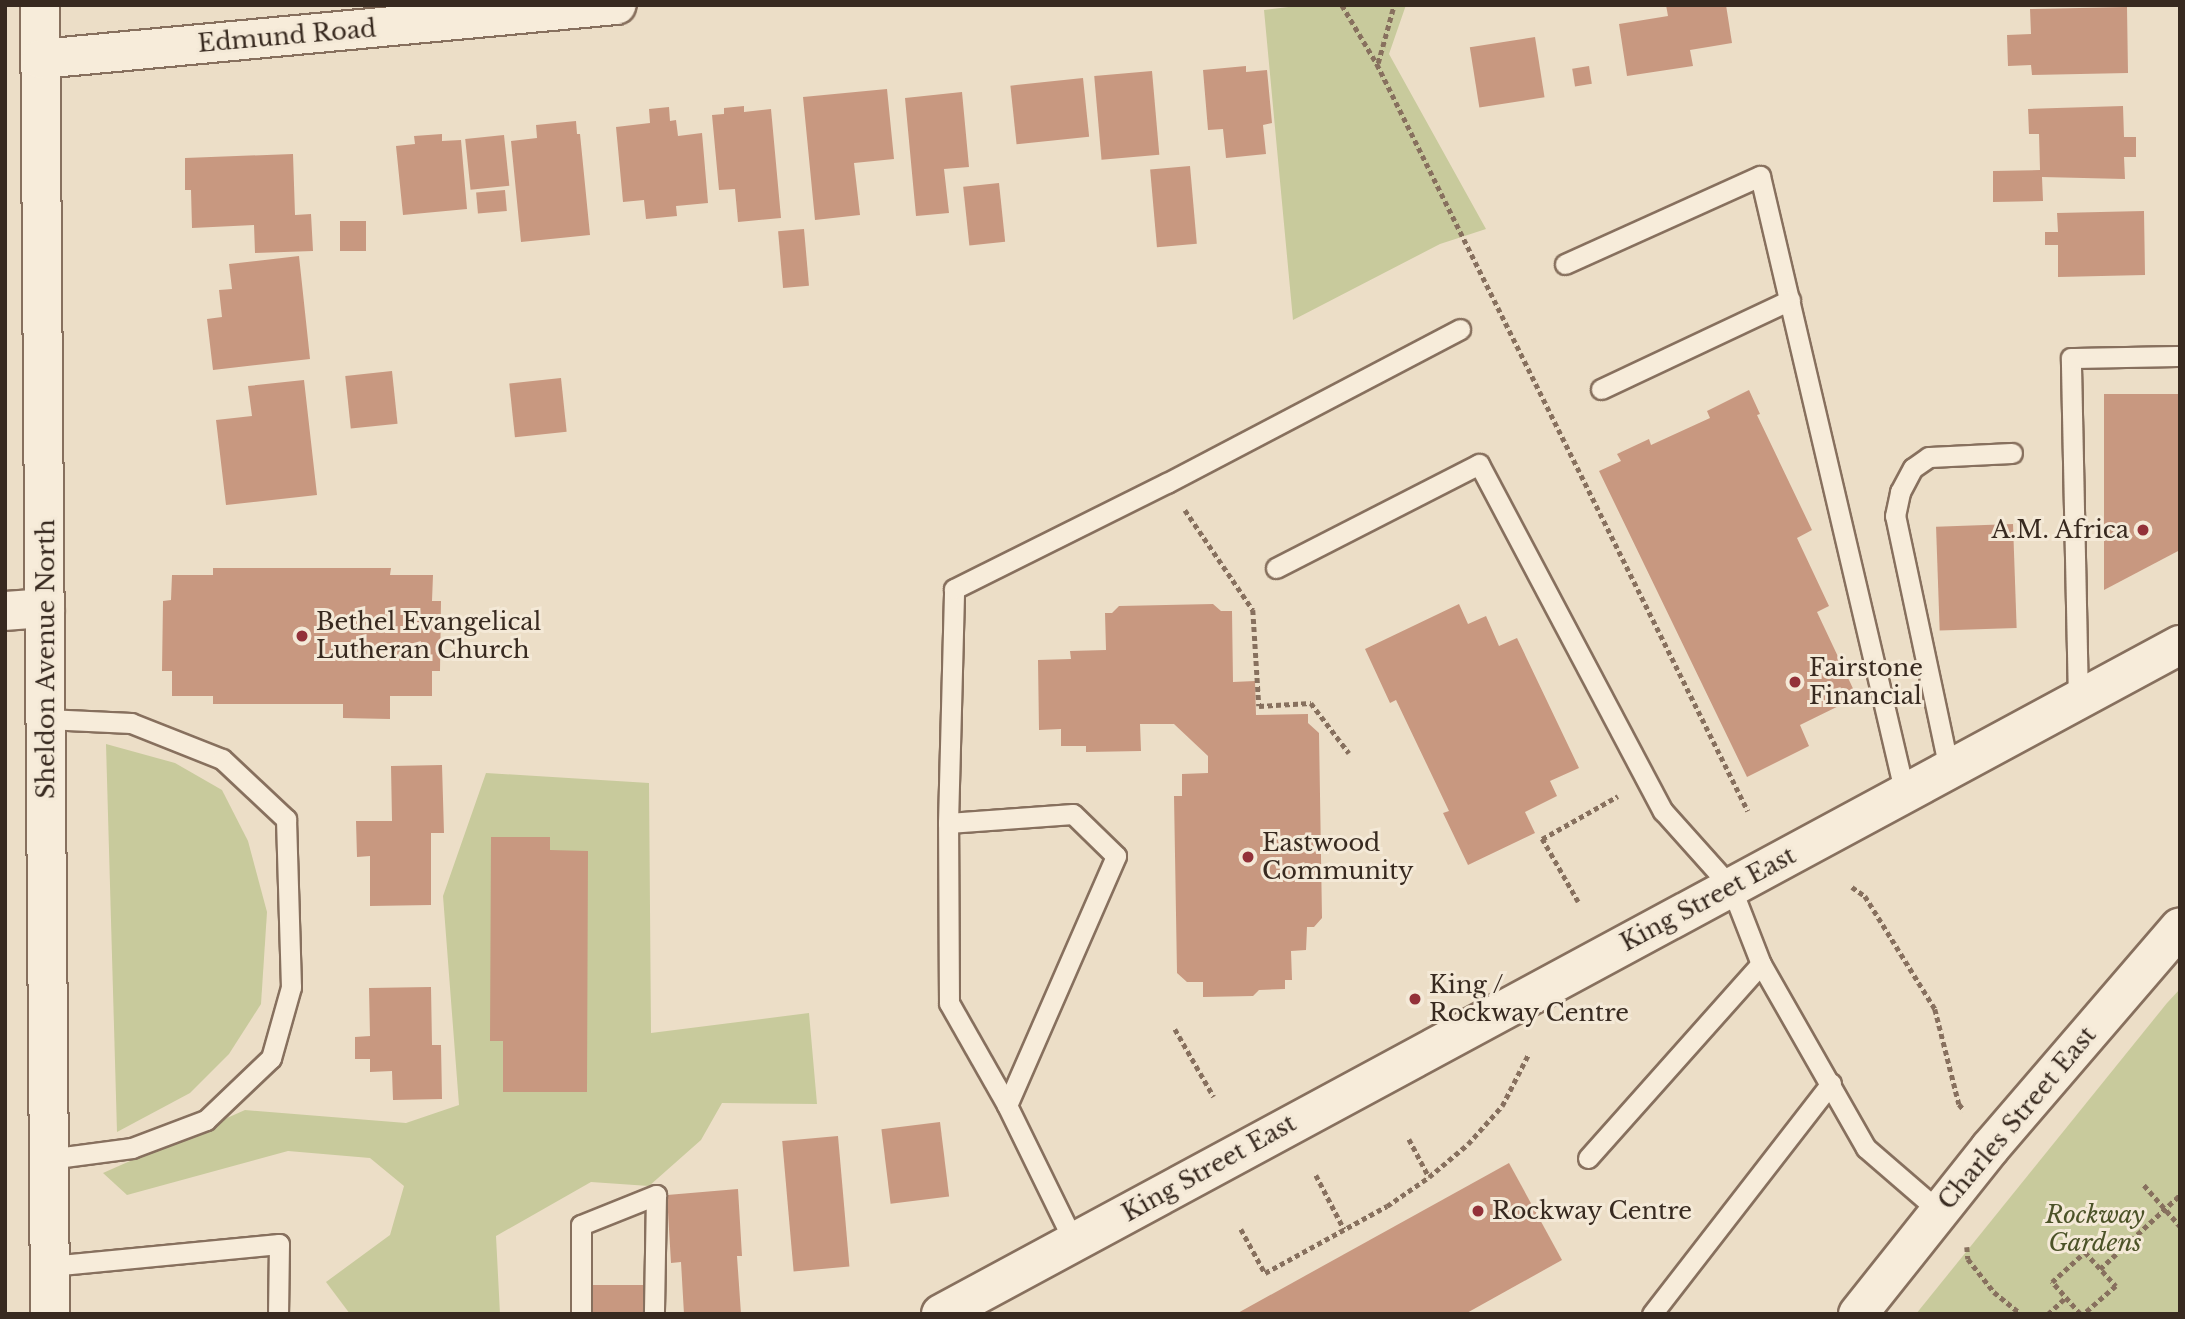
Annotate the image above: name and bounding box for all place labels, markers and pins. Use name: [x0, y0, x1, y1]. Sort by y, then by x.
place label: A.M. Africa: [1990, 516, 2129, 544]
marker: A.M. Africa: [2135, 522, 2151, 538]
place label: Bethel Evangelical Lutheran Church: [316, 608, 541, 664]
marker: Bethel Evangelical Lutheran Church: [294, 628, 310, 644]
place label: Fairstone Financial: [1809, 654, 1923, 710]
marker: Fairstone Financial: [1787, 674, 1803, 690]
place label: Eastwood Community: [1262, 829, 1414, 885]
marker: Eastwood Community: [1240, 849, 1256, 865]
place label: King / Rockway Centre: [1429, 971, 1630, 1027]
marker: King / Rockway Centre: [1407, 991, 1423, 1007]
place label: Rockway Centre: [1492, 1197, 1693, 1225]
marker: Rockway Centre: [1470, 1203, 1486, 1219]

